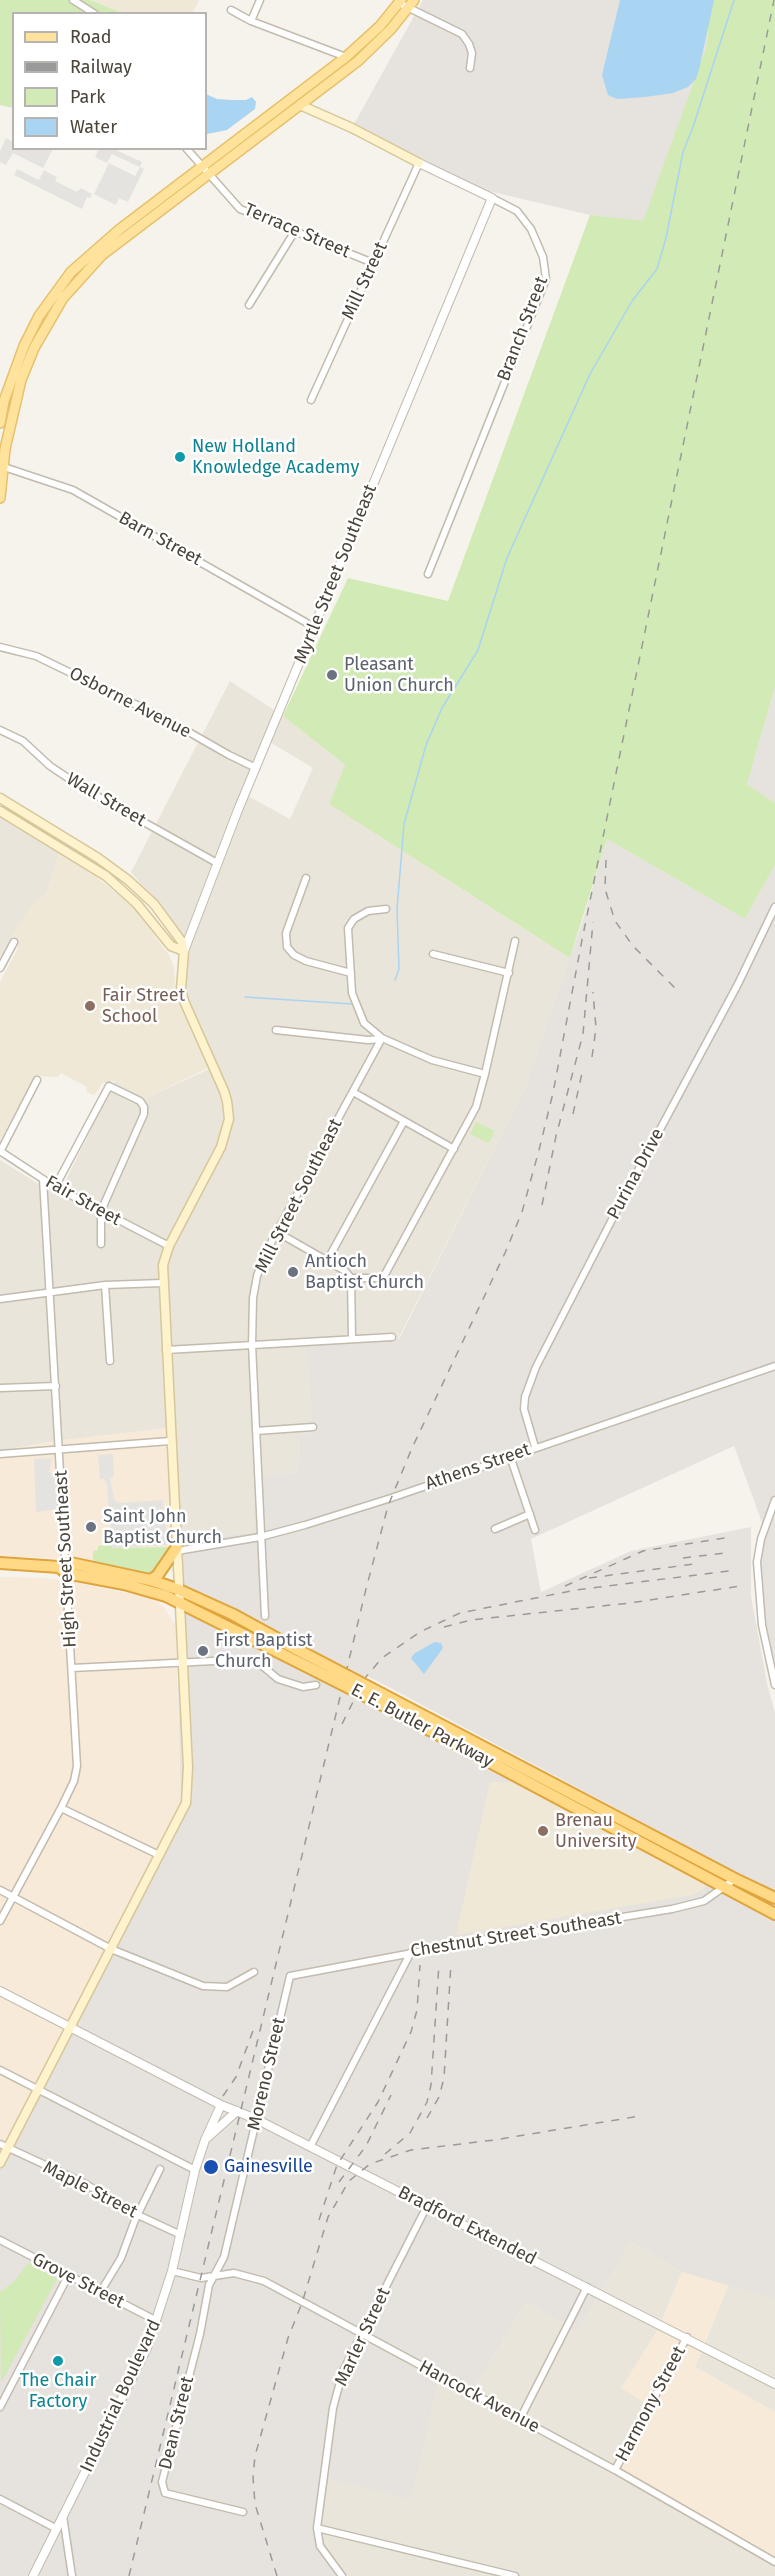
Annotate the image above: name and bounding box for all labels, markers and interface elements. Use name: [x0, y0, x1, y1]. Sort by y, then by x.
legend: [12, 12, 207, 150]
text: Road: [70, 26, 112, 48]
text: Railway: [70, 56, 132, 78]
text: Park: [70, 86, 105, 108]
text: Water: [70, 116, 117, 138]
street label: Terrace Street: [241, 199, 353, 263]
street label: Mill Street: [338, 239, 392, 323]
street label: Branch Street: [493, 274, 553, 384]
place label: New Holland Knowledge Academy: [192, 436, 359, 478]
marker: New Holland Knowledge Academy: [173, 450, 187, 464]
street label: Myrtle Street Southeast: [290, 481, 382, 667]
street label: Barn Street: [115, 507, 205, 571]
place label: Pleasant Union Church: [344, 654, 454, 696]
street label: Osborne Avenue: [65, 663, 195, 743]
marker: Pleasant Union Church: [325, 668, 339, 682]
street label: Wall Street: [62, 769, 150, 831]
place label: Fair Street School: [102, 985, 185, 1028]
marker: Fair Street School: [83, 999, 97, 1013]
street label: Mill Street Southeast: [251, 1115, 347, 1277]
street label: Purina Drive: [603, 1125, 669, 1223]
street label: Fair Street: [41, 1171, 125, 1231]
place label: Antioch Baptist Church: [305, 1251, 424, 1294]
marker: Antioch Baptist Church: [286, 1265, 300, 1279]
street label: Athens Street: [423, 1439, 533, 1495]
street label: High Street Southeast: [51, 1470, 81, 1648]
place label: Saint John Baptist Church: [103, 1506, 222, 1549]
marker: Saint John Baptist Church: [84, 1520, 98, 1534]
place label: First Baptist Church: [215, 1630, 313, 1672]
marker: First Baptist Church: [196, 1644, 210, 1658]
street label: E. E. Butler Parkway: [347, 1679, 497, 1773]
place label: Brenau University: [555, 1810, 637, 1852]
marker: Brenau University: [536, 1824, 550, 1838]
street label: Chestnut Street Southeast: [409, 1908, 623, 1962]
street label: Moreno Street: [243, 2015, 291, 2133]
place label: Gainesville: [224, 2156, 313, 2178]
street label: Maple Street: [39, 2157, 141, 2223]
marker: Gainesville: [202, 2158, 220, 2176]
street label: Bradford Extended: [394, 2182, 540, 2270]
street label: Grove Street: [28, 2249, 128, 2313]
street label: Marler Street: [331, 2284, 395, 2390]
street label: Industrial Boulevard: [76, 2316, 166, 2476]
street label: Harmony Street: [611, 2343, 691, 2465]
marker: The Chair Factory: [51, 2354, 65, 2368]
street label: Hancock Avenue: [415, 2356, 543, 2438]
place label: The Chair Factory: [20, 2370, 96, 2412]
street label: Dean Street: [155, 2374, 199, 2472]

